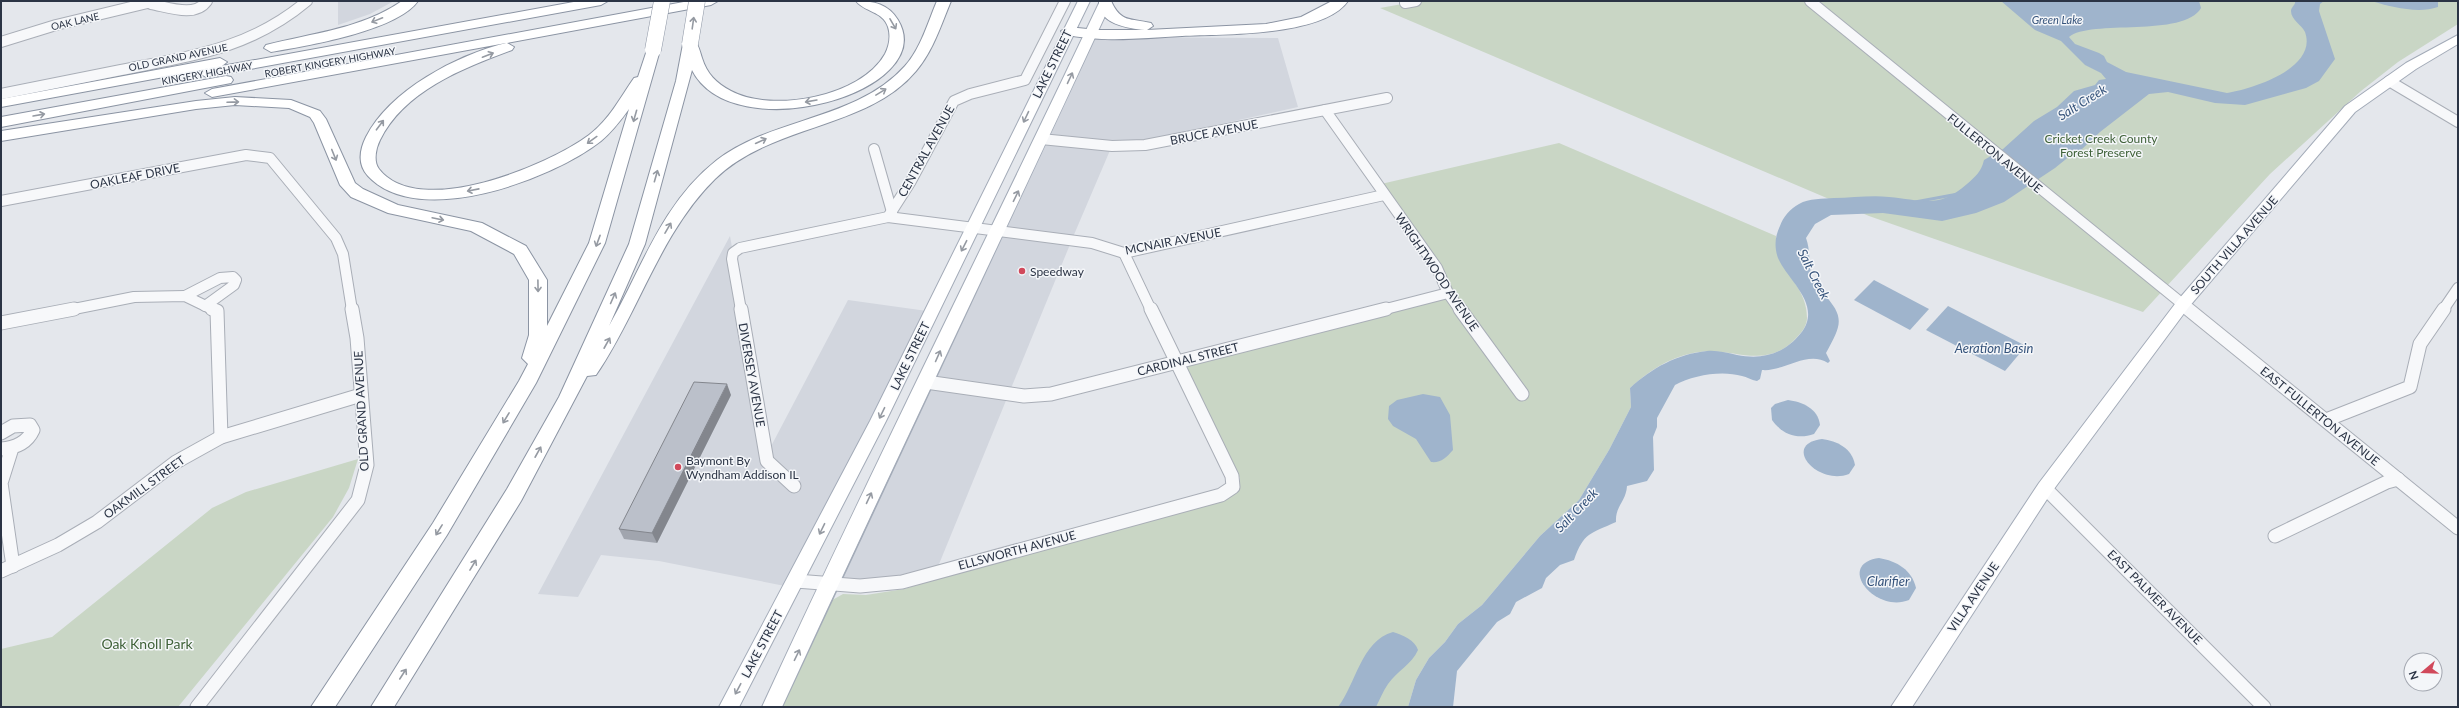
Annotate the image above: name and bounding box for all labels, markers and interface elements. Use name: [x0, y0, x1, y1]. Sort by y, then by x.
street label: OAK LANE: [50, 10, 100, 32]
water label: Green Lake: [2032, 13, 2082, 26]
one-way arrow: [372, 16, 384, 24]
one-way arrow: [690, 17, 697, 30]
one-way arrow: [890, 18, 898, 30]
street label: LAKE STREET: [1029, 27, 1075, 101]
street label: OLD GRAND AVENUE: [128, 41, 229, 73]
street label: ROBERT KINGERY HIGHWAY: [264, 44, 397, 79]
one-way arrow: [481, 50, 493, 58]
street label: KINGERY HIGHWAY: [161, 59, 254, 87]
one-way arrow: [1067, 72, 1074, 84]
water label: Salt Creek: [2055, 80, 2110, 123]
one-way arrow: [875, 87, 887, 95]
one-way arrow: [805, 97, 818, 105]
one-way arrow: [226, 98, 239, 105]
street label: CENTRAL AVENUE: [895, 102, 958, 200]
one-way arrow: [631, 109, 638, 122]
one-way arrow: [32, 110, 45, 118]
one-way arrow: [1022, 110, 1029, 122]
street label: FULLERTON AVENUE: [1945, 110, 2046, 196]
street label: BRUCE AVENUE: [1169, 116, 1259, 148]
one-way arrow: [376, 119, 384, 130]
park label: Cricket Creek County Forest Preserve: [2045, 131, 2158, 160]
one-way arrow: [586, 136, 597, 144]
one-way arrow: [755, 137, 767, 144]
one-way arrow: [331, 149, 339, 161]
street label: OAKLEAF DRIVE: [89, 160, 181, 192]
one-way arrow: [653, 170, 660, 183]
one-way arrow: [467, 187, 480, 195]
one-way arrow: [1012, 190, 1020, 202]
street label: SOUTH VILLA AVENUE: [2187, 193, 2281, 297]
street label: WRIGHTWOOD AVENUE: [1392, 210, 1482, 334]
one-way arrow: [431, 215, 444, 223]
one-way arrow: [664, 222, 672, 234]
street label: MCNAIR AVENUE: [1124, 224, 1222, 258]
one-way arrow: [593, 234, 601, 246]
one-way arrow: [960, 240, 967, 252]
water label: Salt Creek: [1794, 246, 1834, 303]
place label: Speedway: [1030, 264, 1085, 279]
marker: Speedway: [1017, 266, 1027, 276]
one-way arrow: [534, 279, 541, 292]
one-way arrow: [610, 292, 617, 304]
street label: LAKE STREET: [887, 319, 933, 393]
street label: DIVERSEY AVENUE: [735, 322, 769, 428]
one-way arrow: [604, 337, 612, 349]
street label: CARDINAL STREET: [1136, 339, 1240, 379]
water label: Aeration Basin: [1954, 340, 2033, 356]
street label: OLD GRAND AVENUE: [350, 350, 372, 472]
one-way arrow: [935, 350, 942, 362]
street label: EAST FULLERTON AVENUE: [2257, 363, 2383, 469]
one-way arrow: [878, 407, 885, 419]
one-way arrow: [502, 412, 510, 424]
one-way arrow: [535, 446, 542, 458]
street label: OAKMILL STREET: [100, 452, 188, 522]
place label: Baymont By Wyndham Addison IL: [686, 453, 799, 482]
marker: Baymont By Wyndham Addison IL: [673, 462, 683, 472]
water label: Salt Creek: [1551, 484, 1601, 535]
one-way arrow: [866, 492, 873, 504]
one-way arrow: [818, 522, 825, 534]
one-way arrow: [435, 524, 443, 535]
street label: ELLSWORTH AVENUE: [956, 527, 1078, 573]
street label: EAST PALMER AVENUE: [2104, 546, 2206, 648]
one-way arrow: [469, 559, 477, 571]
street label: VILLA AVENUE: [1944, 559, 2002, 635]
water label: Clarifier: [1867, 573, 1910, 589]
street label: LAKE STREET: [738, 608, 786, 680]
park label: Oak Knoll Park: [101, 635, 194, 652]
one-way arrow: [794, 650, 801, 662]
north arrow: [2403, 652, 2443, 692]
one-way arrow: [399, 669, 407, 680]
text: N: [2406, 669, 2421, 682]
one-way arrow: [734, 683, 741, 695]

